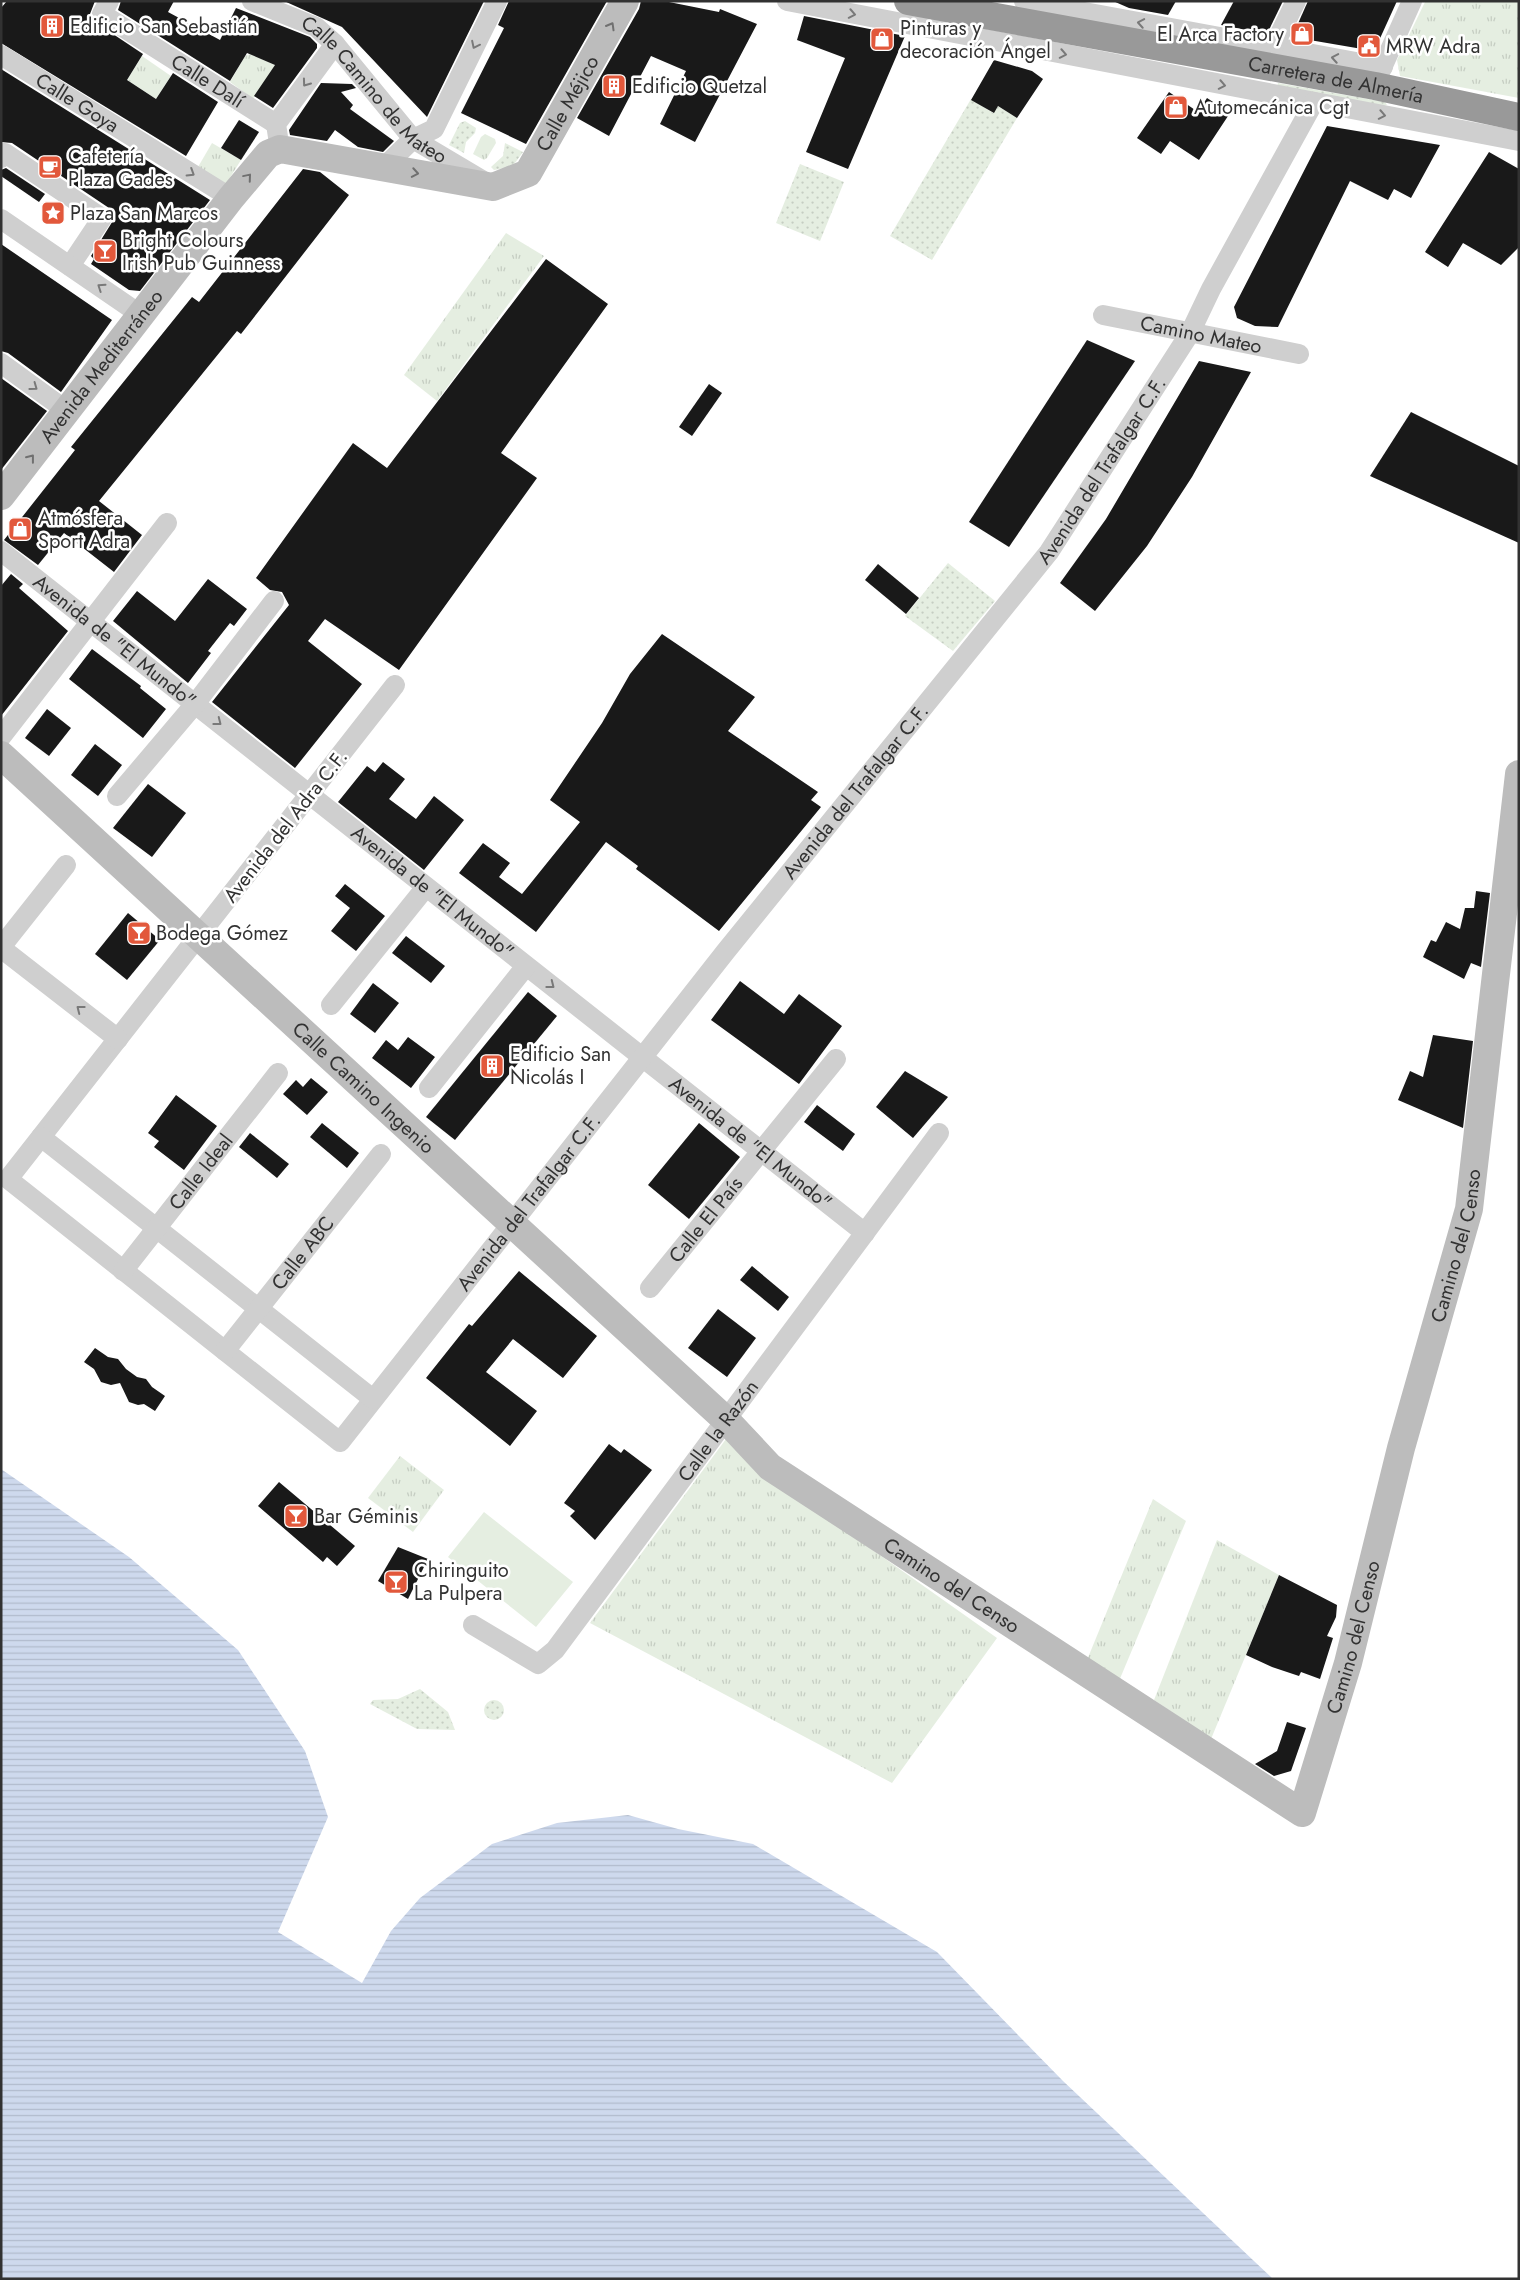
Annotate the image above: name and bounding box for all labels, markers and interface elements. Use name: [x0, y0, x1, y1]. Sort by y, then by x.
one-way arrow: [847, 8, 856, 18]
street label: Calle Camino de Mateo: [297, 9, 452, 171]
place label: Edificio San Sebastián: [70, 12, 258, 41]
building icon: Edificio San Sebastián: [39, 13, 65, 39]
place label: Pinturas y decoración Ángel: [900, 14, 1051, 66]
one-way arrow: [1136, 18, 1145, 28]
place label: El Arca Factory: [1157, 20, 1284, 49]
shop icon: El Arca Factory: [1289, 21, 1315, 47]
one-way arrow: [605, 23, 615, 32]
shop icon: Pinturas y decoración Ángel: [869, 26, 895, 52]
place label: MRW Adra: [1386, 32, 1480, 61]
public building icon: MRW Adra: [1356, 33, 1382, 59]
one-way arrow: [471, 40, 481, 49]
street label: Calle Dalí: [165, 47, 251, 116]
one-way arrow: [1058, 49, 1067, 59]
street label: Carretera de Almería: [1246, 49, 1426, 111]
street label: Calle Méjico: [529, 50, 606, 157]
one-way arrow: [1331, 54, 1339, 64]
street label: Calle Goya: [30, 66, 124, 140]
place label: Edificio Quetzal: [632, 72, 767, 101]
building icon: Edificio Quetzal: [601, 73, 627, 99]
one-way arrow: [304, 77, 312, 86]
one-way arrow: [1218, 79, 1227, 89]
place label: Automecánica Cgt: [1194, 93, 1349, 122]
shop icon: Automecánica Cgt: [1163, 94, 1189, 120]
one-way arrow: [1378, 110, 1387, 120]
place label: Cafetería Plaza Gades: [68, 142, 173, 194]
cafe icon: Cafetería Plaza Gades: [37, 154, 63, 180]
one-way arrow: [185, 167, 195, 176]
one-way arrow: [410, 167, 419, 177]
one-way arrow: [243, 174, 251, 183]
place label: Plaza San Marcos: [70, 199, 218, 228]
place icon: Plaza San Marcos: [40, 200, 66, 226]
place label: Bright Colours Irish Pub Guinness: [122, 226, 281, 278]
bar icon: Bright Colours Irish Pub Guinness: [92, 238, 118, 264]
street label: Avenida Mediterráneo: [33, 283, 170, 449]
one-way arrow: [97, 284, 106, 293]
street label: Camino Mateo: [1138, 309, 1264, 361]
street label: Avenida del Trafalgar C.F.: [1031, 371, 1173, 571]
one-way arrow: [28, 381, 38, 390]
one-way arrow: [25, 454, 34, 463]
place label: Atmósfera Sport Adra: [38, 504, 130, 556]
shop icon: Atmósfera Sport Adra: [7, 516, 33, 542]
street label: Avenida de "El Mundo": [27, 568, 202, 715]
street label: Avenida del Trafalgar C.F.: [776, 698, 936, 886]
one-way arrow: [212, 716, 221, 724]
street label: Avenida del Adra C.F.: [216, 744, 354, 909]
street label: Avenida de "El Mundo": [345, 819, 520, 966]
place label: Bodega Gómez: [156, 919, 288, 948]
bar icon: Bodega Gómez: [126, 920, 152, 946]
one-way arrow: [546, 980, 555, 989]
one-way arrow: [77, 1006, 86, 1014]
street label: Calle Camino Ingenio: [286, 1015, 441, 1161]
place label: Edificio San Nicolás I: [510, 1040, 611, 1092]
building icon: Edificio San Nicolás I: [479, 1053, 505, 1079]
street label: Avenida de "El Mundo": [663, 1070, 838, 1217]
street label: Avenida del Trafalgar C.F.: [450, 1108, 608, 1297]
street label: Calle Ideal: [162, 1128, 240, 1216]
street label: Camino del Censo: [1423, 1168, 1488, 1326]
street label: Calle El País: [662, 1171, 750, 1269]
street label: Calle ABC: [265, 1210, 341, 1296]
street label: Calle la Razón: [671, 1374, 766, 1488]
place label: Bar Géminis: [314, 1502, 418, 1531]
bar icon: Bar Géminis: [283, 1503, 309, 1529]
street label: Camino del Censo: [878, 1531, 1025, 1641]
place label: Chiringuito La Pulpera: [414, 1556, 509, 1608]
street label: Camino del Censo: [1319, 1558, 1388, 1717]
bar icon: Chiringuito La Pulpera: [383, 1569, 409, 1595]

